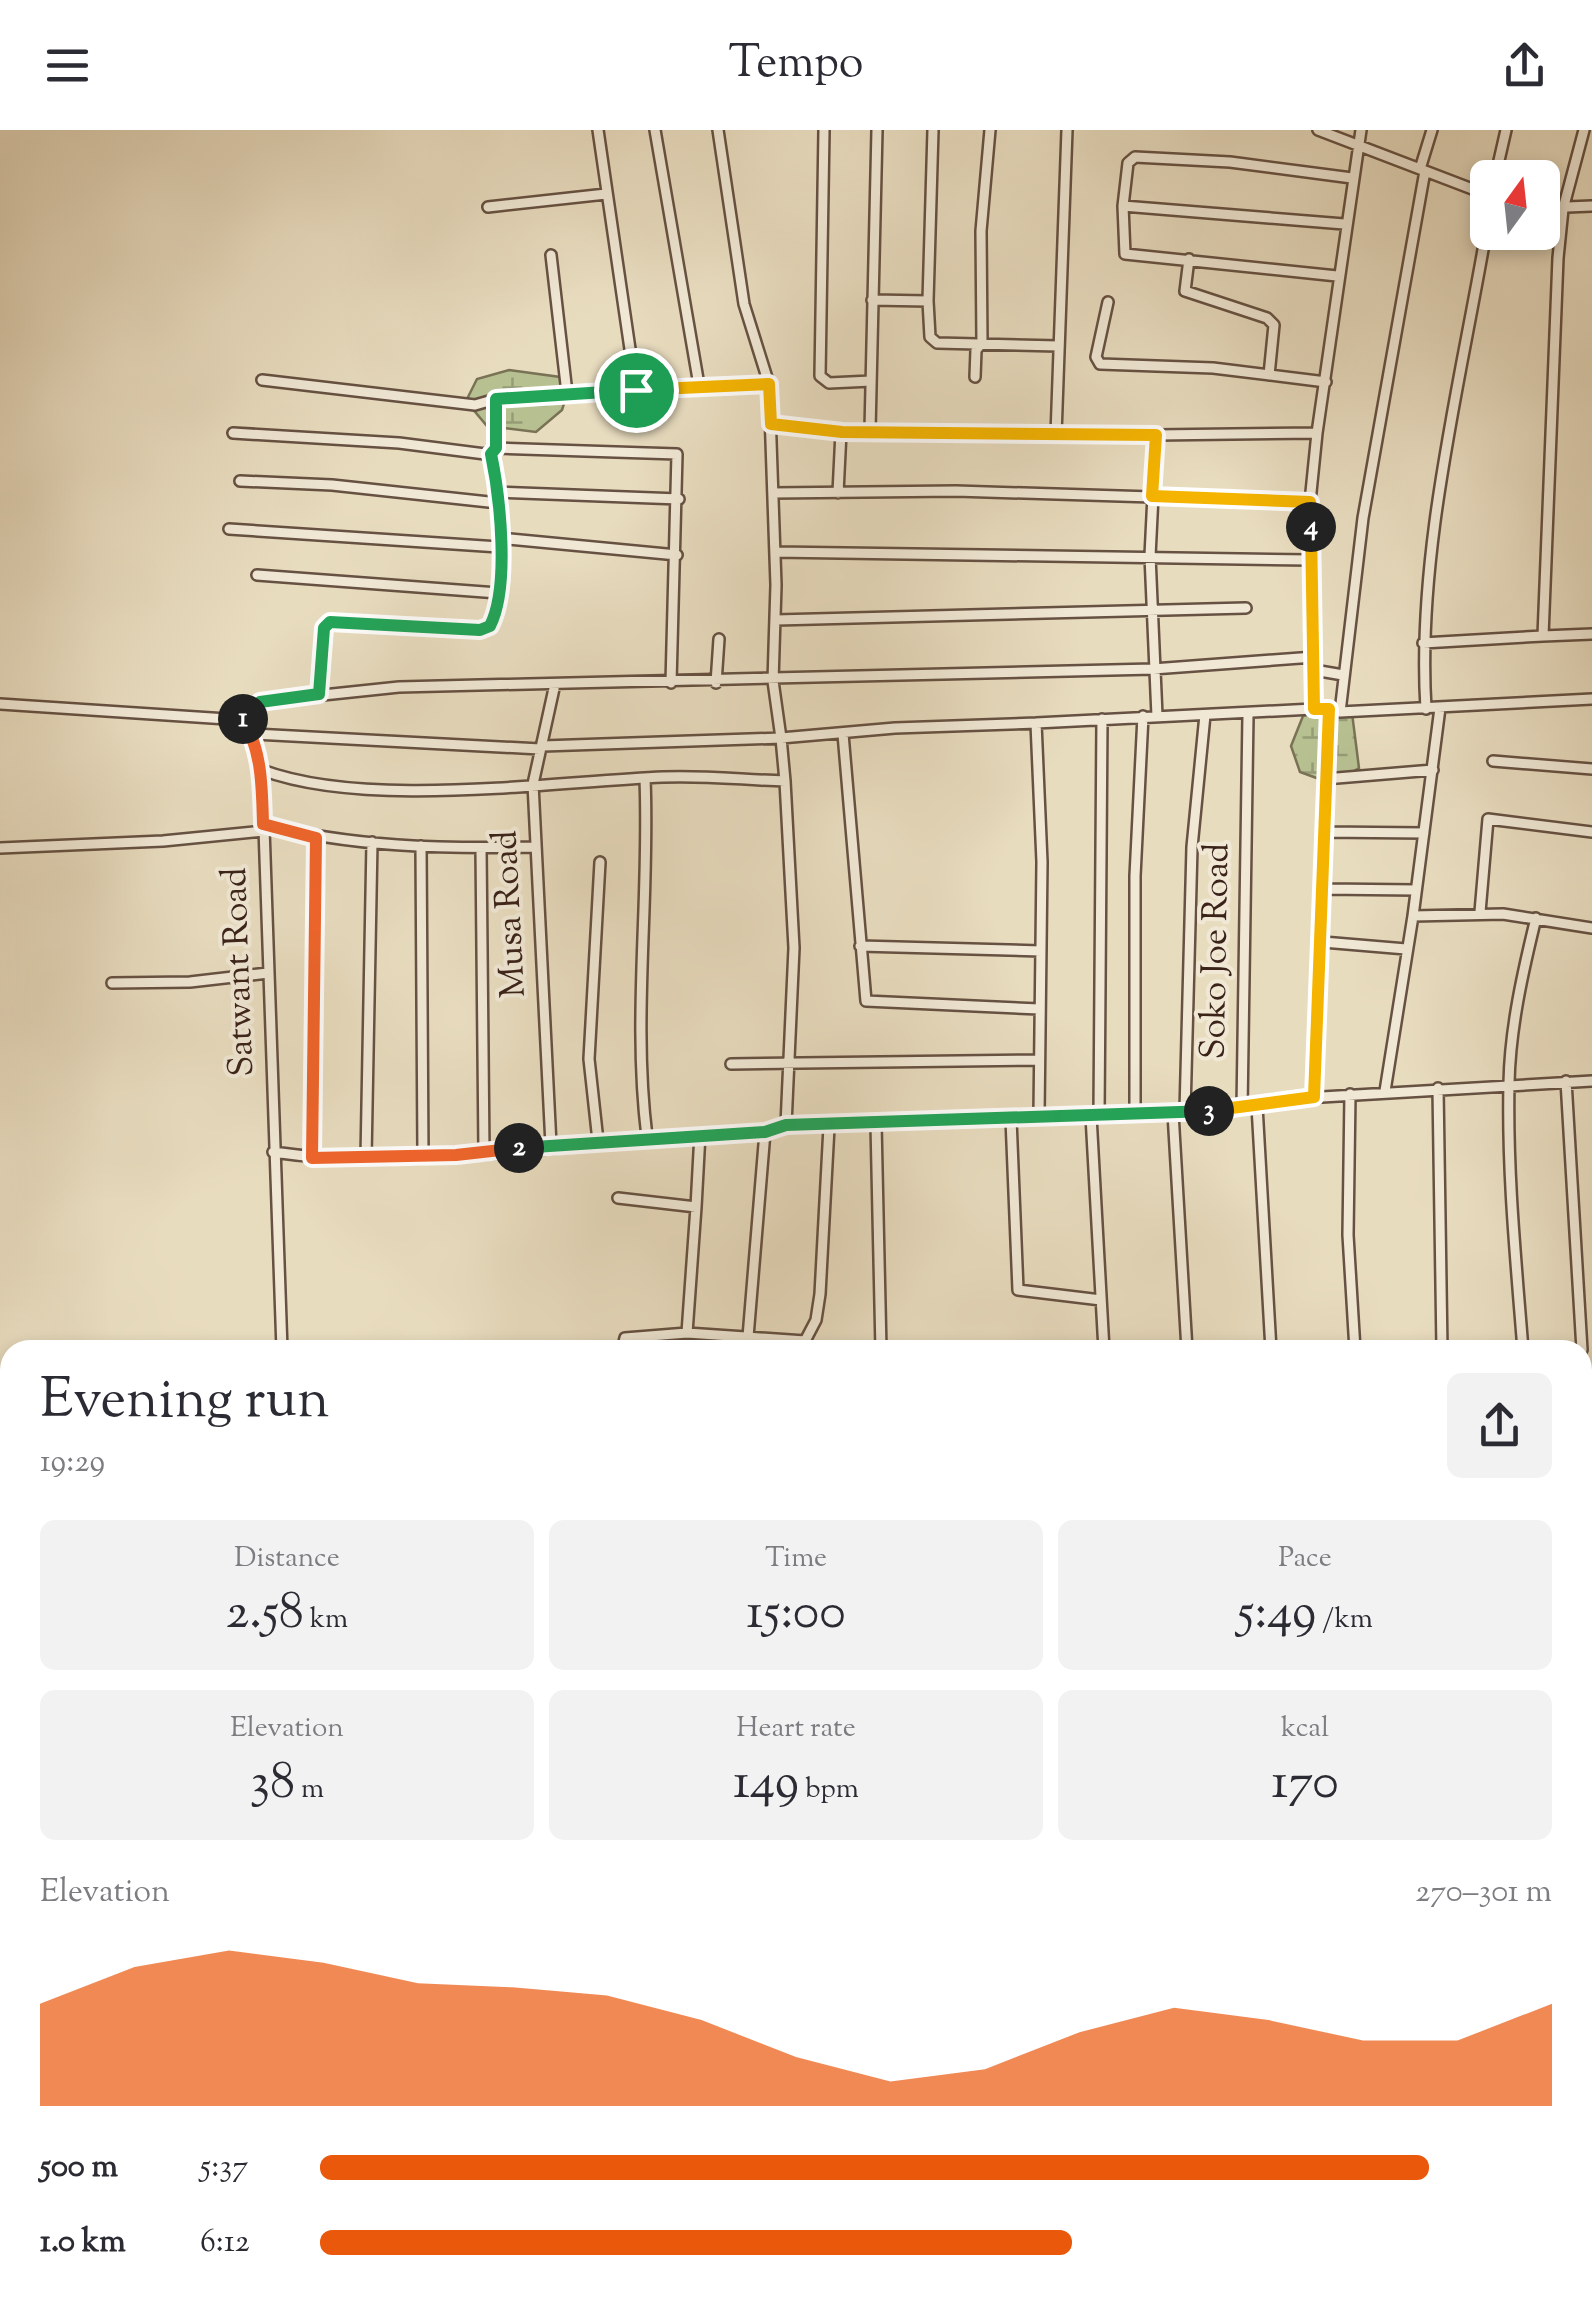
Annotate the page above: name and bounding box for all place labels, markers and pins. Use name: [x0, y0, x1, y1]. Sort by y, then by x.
pin: [594, 348, 679, 433]
pin: 4: [1286, 502, 1336, 552]
pin: 1: [218, 694, 268, 744]
pin: 3: [1184, 1086, 1234, 1136]
pin: 2: [494, 1123, 544, 1173]

